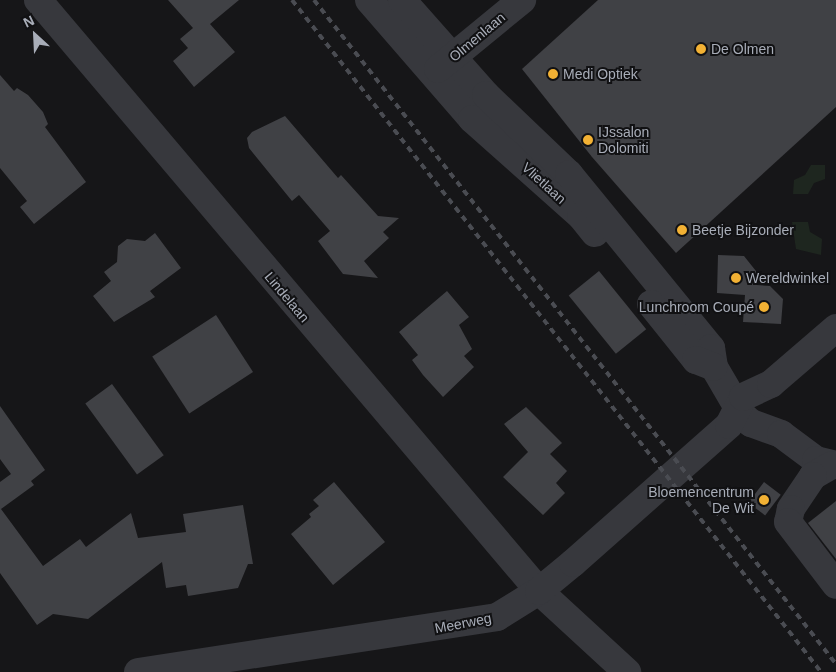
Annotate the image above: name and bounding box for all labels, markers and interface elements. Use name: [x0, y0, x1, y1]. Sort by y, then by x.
street label: Olmenlaan: [446, 9, 508, 65]
north arrow: [10, 10, 60, 60]
text: N: [21, 12, 37, 31]
place label: De Olmen: [711, 41, 774, 57]
marker: De Olmen: [695, 43, 707, 55]
place label: Medi Optiek: [563, 66, 638, 82]
marker: Medi Optiek: [547, 68, 559, 80]
place label: IJssalon Dolomiti: [598, 124, 649, 156]
marker: IJssalon Dolomiti: [582, 134, 594, 146]
street label: Vlietlaan: [518, 159, 570, 207]
place label: Beetje Bijzonder: [692, 222, 794, 238]
marker: Beetje Bijzonder: [676, 224, 688, 236]
street label: Lindelaan: [261, 268, 313, 326]
place label: Wereldwinkel: [746, 270, 829, 286]
marker: Wereldwinkel: [730, 272, 742, 284]
place label: Lunchroom Coupé: [639, 299, 754, 315]
marker: Lunchroom Coupé: [758, 301, 770, 313]
place label: Bloemencentrum De Wit: [648, 484, 754, 516]
marker: Bloemencentrum De Wit: [758, 494, 770, 506]
street label: Meerweg: [433, 609, 493, 637]

